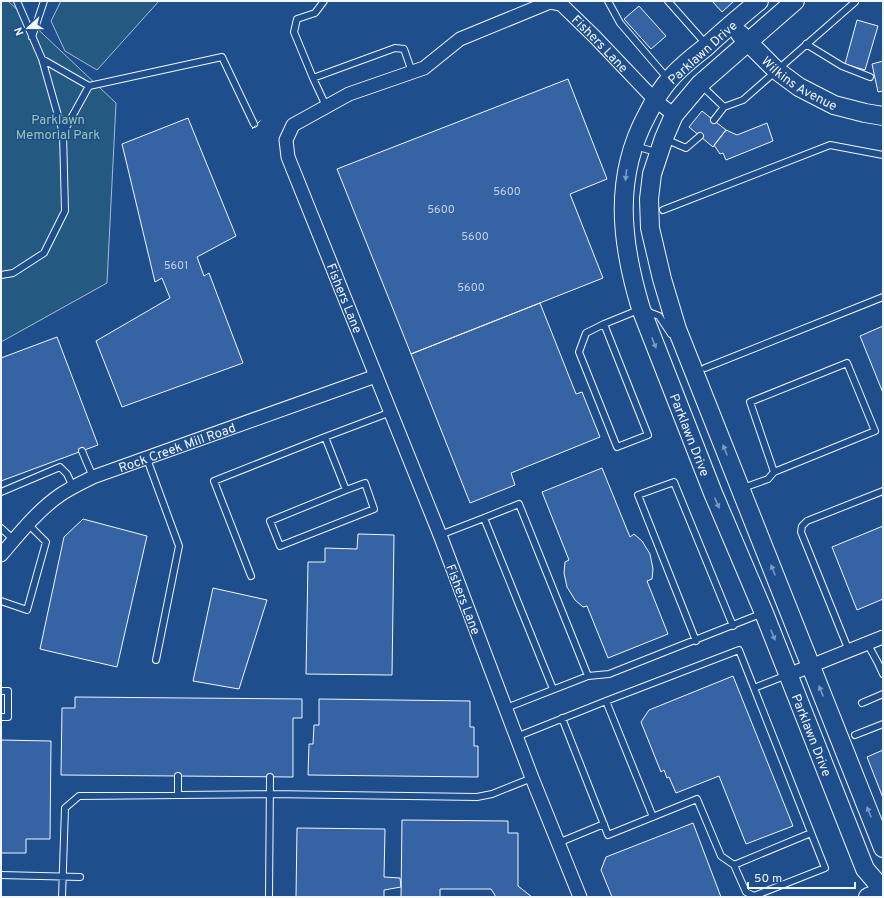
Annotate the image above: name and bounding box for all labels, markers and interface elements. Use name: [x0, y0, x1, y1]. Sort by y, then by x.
north arrow: [8, 8, 48, 48]
street label: Fishers Lane: [567, 13, 631, 77]
street label: Parklawn Drive: [666, 18, 741, 89]
text: N: [12, 25, 28, 37]
street label: Wilkins Avenue: [757, 54, 839, 115]
park label: Parklawn Memorial Park: [16, 113, 100, 144]
one-way arrow: [623, 169, 629, 181]
house number: 5600: [493, 185, 521, 199]
house number: 5600: [427, 203, 455, 217]
house number: 5600: [461, 230, 489, 244]
house number: 5601: [164, 259, 188, 273]
street label: Fishers Lane: [322, 261, 364, 336]
house number: 5600: [457, 281, 485, 295]
one-way arrow: [652, 337, 658, 349]
street label: Parklawn Drive: [665, 392, 712, 479]
street label: Rock Creek Mill Road: [117, 421, 238, 477]
one-way arrow: [722, 444, 728, 455]
one-way arrow: [714, 497, 720, 508]
street label: Fishers Lane: [441, 562, 483, 637]
one-way arrow: [770, 564, 776, 576]
one-way arrow: [770, 630, 776, 642]
one-way arrow: [818, 686, 824, 697]
street label: Parklawn Drive: [787, 692, 834, 779]
one-way arrow: [865, 806, 871, 818]
scale bar: [748, 864, 855, 890]
text: 50 m: [754, 871, 782, 887]

